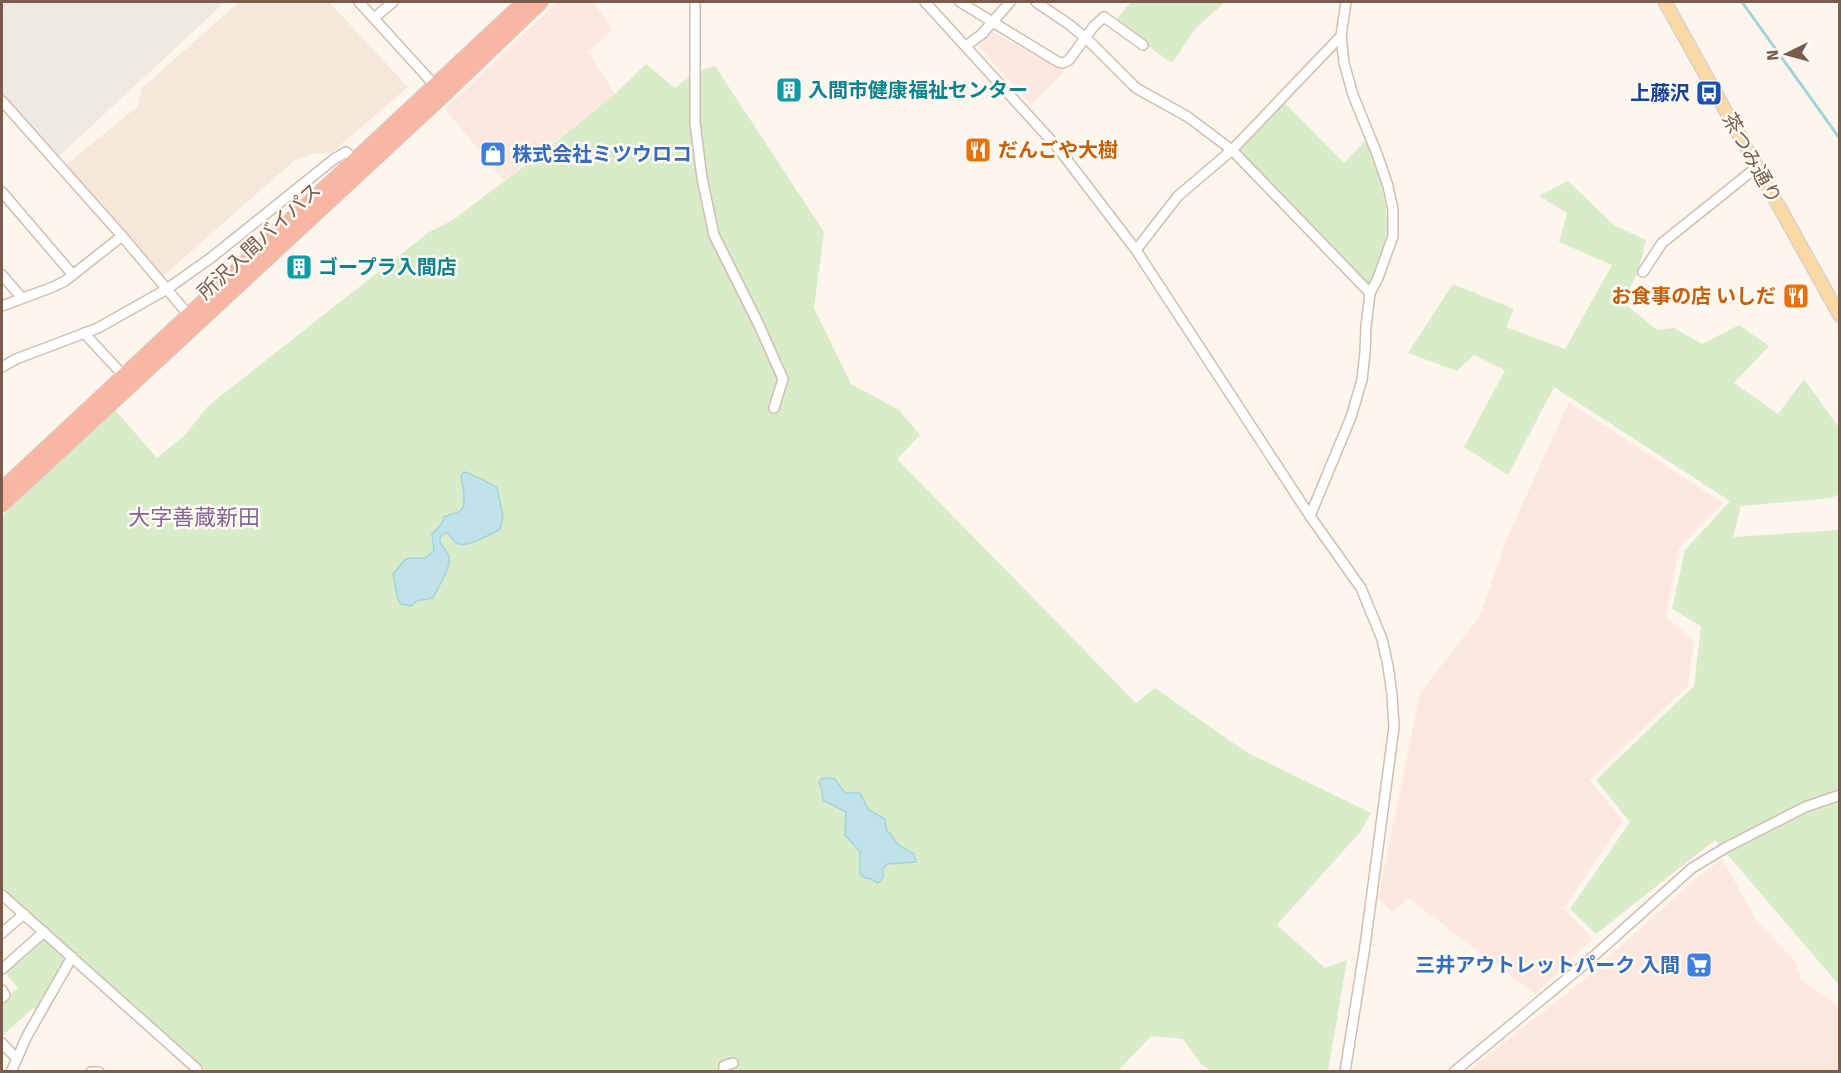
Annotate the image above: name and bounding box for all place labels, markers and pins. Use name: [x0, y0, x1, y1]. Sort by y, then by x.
building icon: 入間市健康福祉センター: [774, 75, 804, 105]
place label: 入間市健康福祉センター: [808, 78, 1028, 102]
bus stop icon: 上藤沢: [1694, 78, 1724, 108]
place label: 上藤沢: [1630, 81, 1690, 105]
restaurant icon: だんごや大樹: [963, 135, 993, 165]
place label: だんごや大樹: [998, 138, 1118, 162]
shop icon: 株式会社ミツウロコ: [478, 139, 508, 169]
place label: 株式会社ミツウロコ: [512, 142, 692, 166]
building icon: ゴープラ入間店: [284, 252, 314, 282]
place label: ゴープラ入間店: [318, 255, 457, 279]
restaurant icon: お食事の店 いしだ: [1781, 281, 1811, 311]
place label: お食事の店 いしだ: [1611, 284, 1776, 308]
supermarket icon: 三井アウトレットパーク 入間: [1684, 950, 1714, 980]
place label: 三井アウトレットパーク 入間: [1415, 953, 1680, 977]

